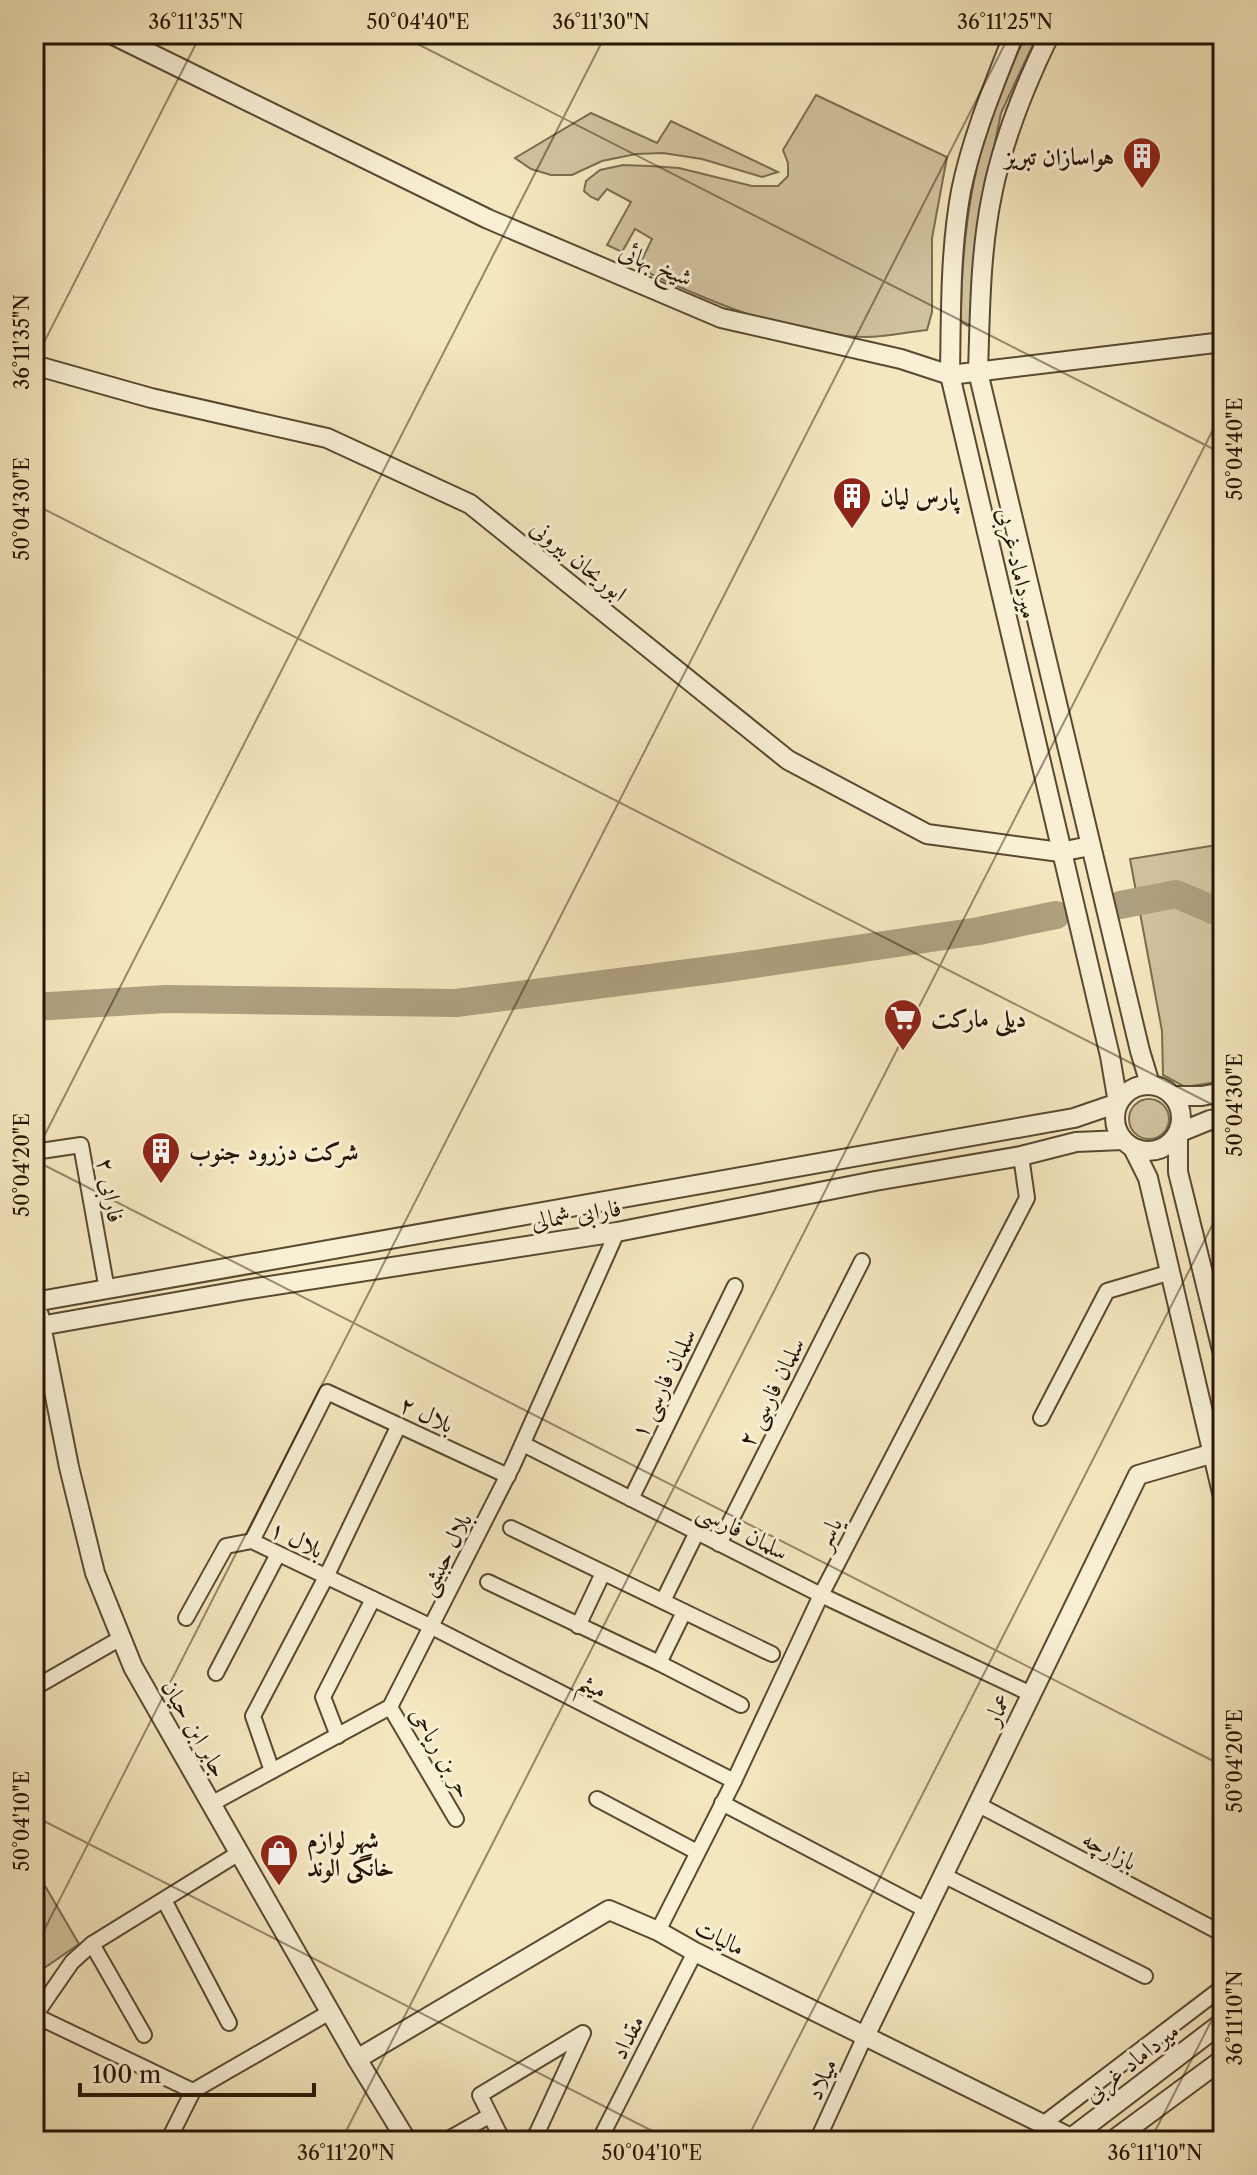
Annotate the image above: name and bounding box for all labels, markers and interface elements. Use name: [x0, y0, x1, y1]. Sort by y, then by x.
text: 36°11'35"N: [148, 10, 244, 34]
text: 50°04'40"E: [367, 10, 469, 34]
text: 36°11'30"N: [552, 10, 650, 34]
text: 36°11'25"N: [957, 10, 1053, 34]
building icon: هواسازان تبریز: [1121, 135, 1163, 190]
place label: هواسازان تبریز: [1002, 142, 1114, 172]
street label: شیخ بهائی: [612, 236, 697, 299]
text: 36°11'35"N: [10, 294, 34, 390]
text: 50°04'40"E: [1223, 398, 1247, 500]
text: 50°04'30"E: [10, 457, 34, 561]
building icon: پارس لیان: [831, 475, 873, 530]
place label: پارس لیان: [880, 482, 960, 515]
street label: میرداماد غربی: [988, 505, 1045, 622]
street label: ابوریحان بیرونی: [524, 512, 633, 608]
supermarket icon: دیلی مارکت: [882, 997, 924, 1052]
place label: دیلی مارکت: [931, 1004, 1026, 1038]
text: 50°04'30"E: [1223, 1053, 1247, 1157]
text: 50°04'20"E: [10, 1113, 34, 1217]
building icon: شرکت دزرود جنوب: [140, 1130, 182, 1185]
place label: شرکت دزرود جنوب: [189, 1137, 359, 1168]
street label: فارابی ۲: [88, 1155, 131, 1225]
street label: فارابی شمالی: [529, 1193, 624, 1238]
street label: سلمان فارسی ۱: [624, 1323, 705, 1444]
street label: سلمان فارسی ۲: [731, 1332, 814, 1453]
street label: بلال ۲: [395, 1389, 459, 1439]
street label: سلمان فارسی: [691, 1496, 793, 1569]
street label: بلال حبشی: [412, 1508, 481, 1602]
street label: یاسر: [807, 1511, 851, 1557]
street label: بلال ۱: [265, 1514, 329, 1564]
street label: میثم: [569, 1666, 612, 1713]
street label: جابر ابن حیان: [155, 1674, 235, 1782]
street label: عمار: [976, 1688, 1017, 1732]
street label: حر بن ریاحی: [403, 1701, 480, 1803]
text: 50°04'20"E: [1223, 1709, 1247, 1813]
text: 50°04'10"E: [10, 1771, 34, 1871]
street label: بازارچه: [1076, 1824, 1142, 1879]
place label: شهر لوازم خانگی الوند: [307, 1825, 394, 1884]
shop icon: شهر لوازم خانگی الوند: [258, 1832, 300, 1887]
street label: مالیات: [690, 1912, 750, 1962]
text: 36°11'10"N: [1223, 1971, 1247, 2065]
street label: مقداد: [604, 2010, 650, 2064]
street label: میرداماد غربی: [1078, 2016, 1186, 2111]
scale bar: [80, 2047, 314, 2097]
street label: میلاد: [799, 2054, 843, 2104]
text: 100 m: [92, 2060, 161, 2089]
text: 36°11'20"N: [297, 2141, 395, 2165]
text: 50°04'10"E: [602, 2141, 702, 2165]
text: 36°11'10"N: [1108, 2141, 1202, 2165]

